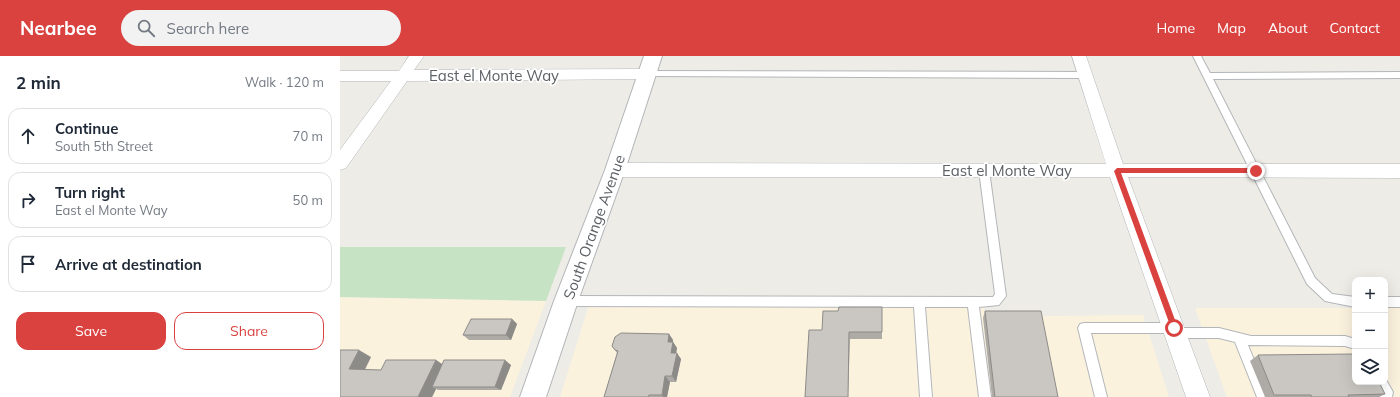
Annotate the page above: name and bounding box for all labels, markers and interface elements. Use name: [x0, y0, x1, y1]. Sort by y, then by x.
search box: [121, 10, 401, 46]
text: Nearbee: [20, 16, 97, 40]
icon: search: [135, 17, 157, 39]
text: Search here: [167, 19, 249, 38]
text: Home: [1156, 19, 1195, 37]
text: Map: [1217, 19, 1246, 37]
text: About: [1268, 19, 1308, 37]
text: Contact: [1330, 19, 1380, 37]
street label: East el Monte Way: [429, 66, 559, 85]
text: 2 min: [16, 72, 61, 93]
text: Walk · 120 m: [245, 74, 324, 90]
text: Continue: [55, 119, 118, 138]
icon: ahead: [17, 125, 39, 147]
text: 70 m: [293, 128, 323, 144]
text: South 5th Street: [55, 138, 153, 154]
street label: South Orange Avenue: [559, 152, 629, 302]
street label: East el Monte Way: [942, 161, 1072, 180]
route end: [1247, 162, 1265, 180]
text: Turn right: [55, 183, 125, 202]
icon: right: [17, 189, 39, 211]
text: 50 m: [293, 192, 323, 208]
text: East el Monte Way: [55, 202, 168, 218]
icon: arrive: [17, 253, 39, 275]
text: Arrive at destination: [55, 255, 202, 274]
map controls: [1352, 277, 1388, 385]
button: +: [1352, 277, 1388, 313]
button: Save: [16, 312, 166, 350]
button: Share: [174, 312, 324, 350]
button: −: [1352, 313, 1388, 349]
route start: [1165, 319, 1183, 337]
button: layers: [1352, 349, 1388, 385]

